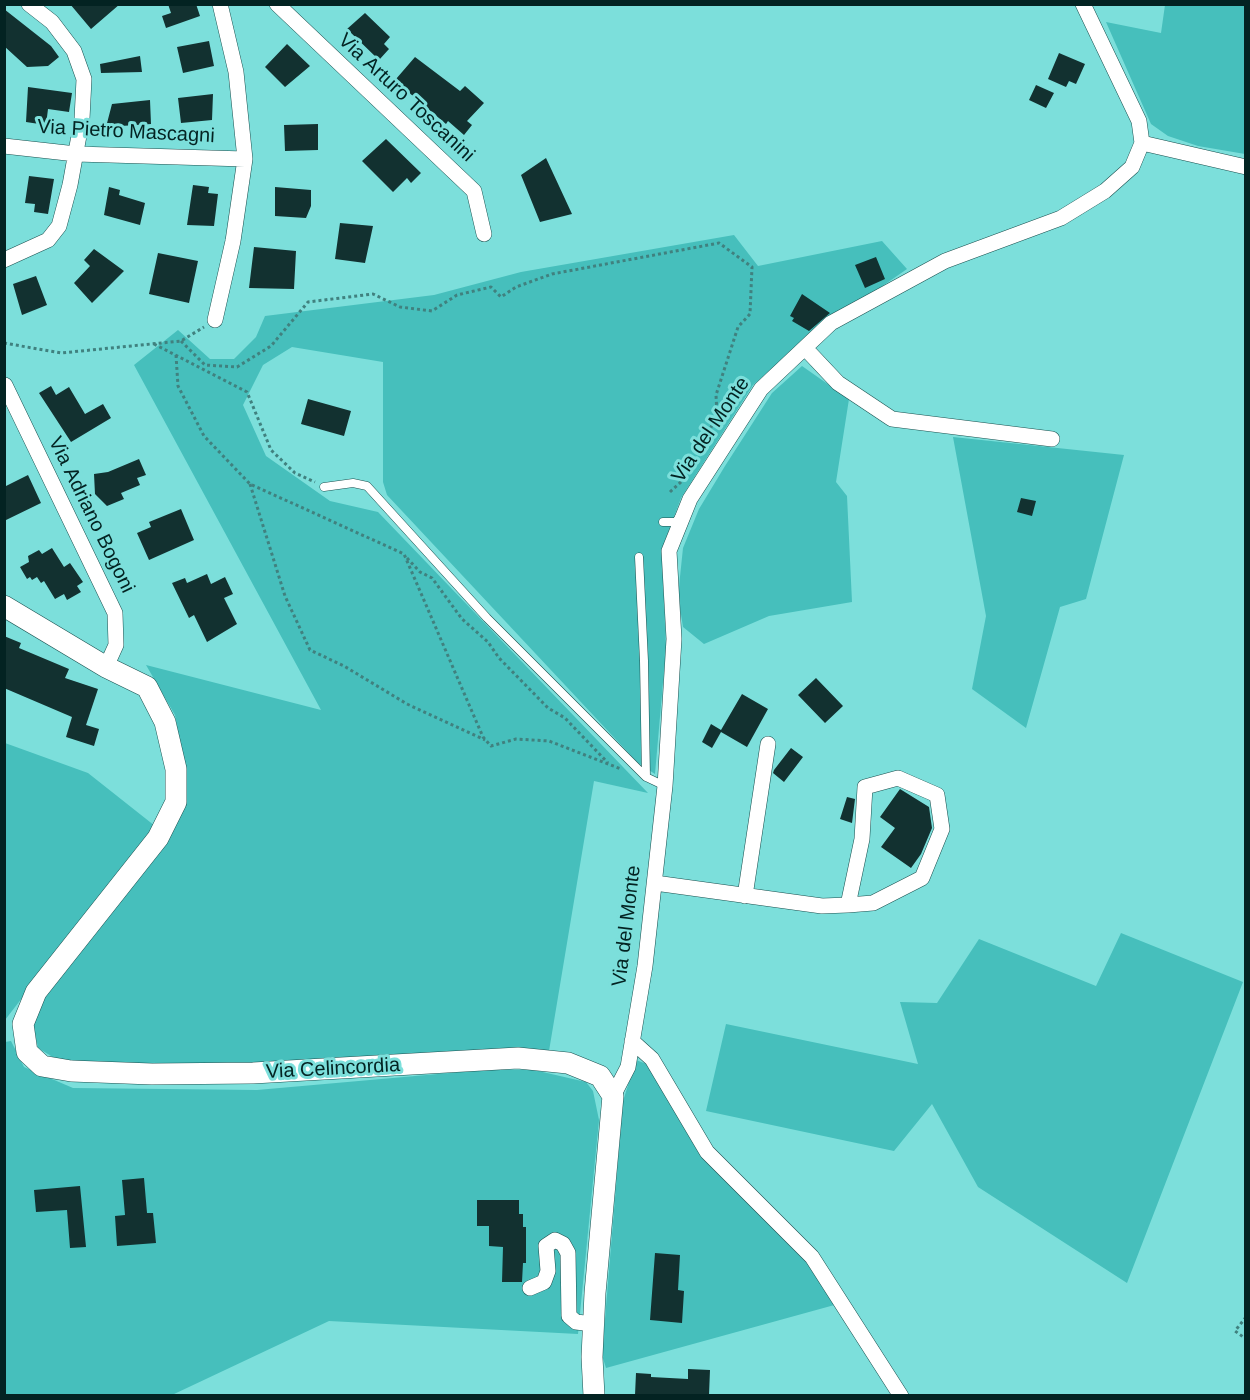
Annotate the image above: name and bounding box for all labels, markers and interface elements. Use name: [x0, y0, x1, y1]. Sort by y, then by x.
street label: Via Arturo Toscanini: [333, 29, 479, 167]
street label: Via Pietro Mascagni: [37, 115, 215, 149]
street label: Via del Monte: [667, 373, 755, 487]
street label: Via Adriano Bogoni: [43, 433, 139, 597]
street label: Via del Monte: [608, 864, 646, 988]
street label: Via Celincordia: [265, 1054, 401, 1084]

